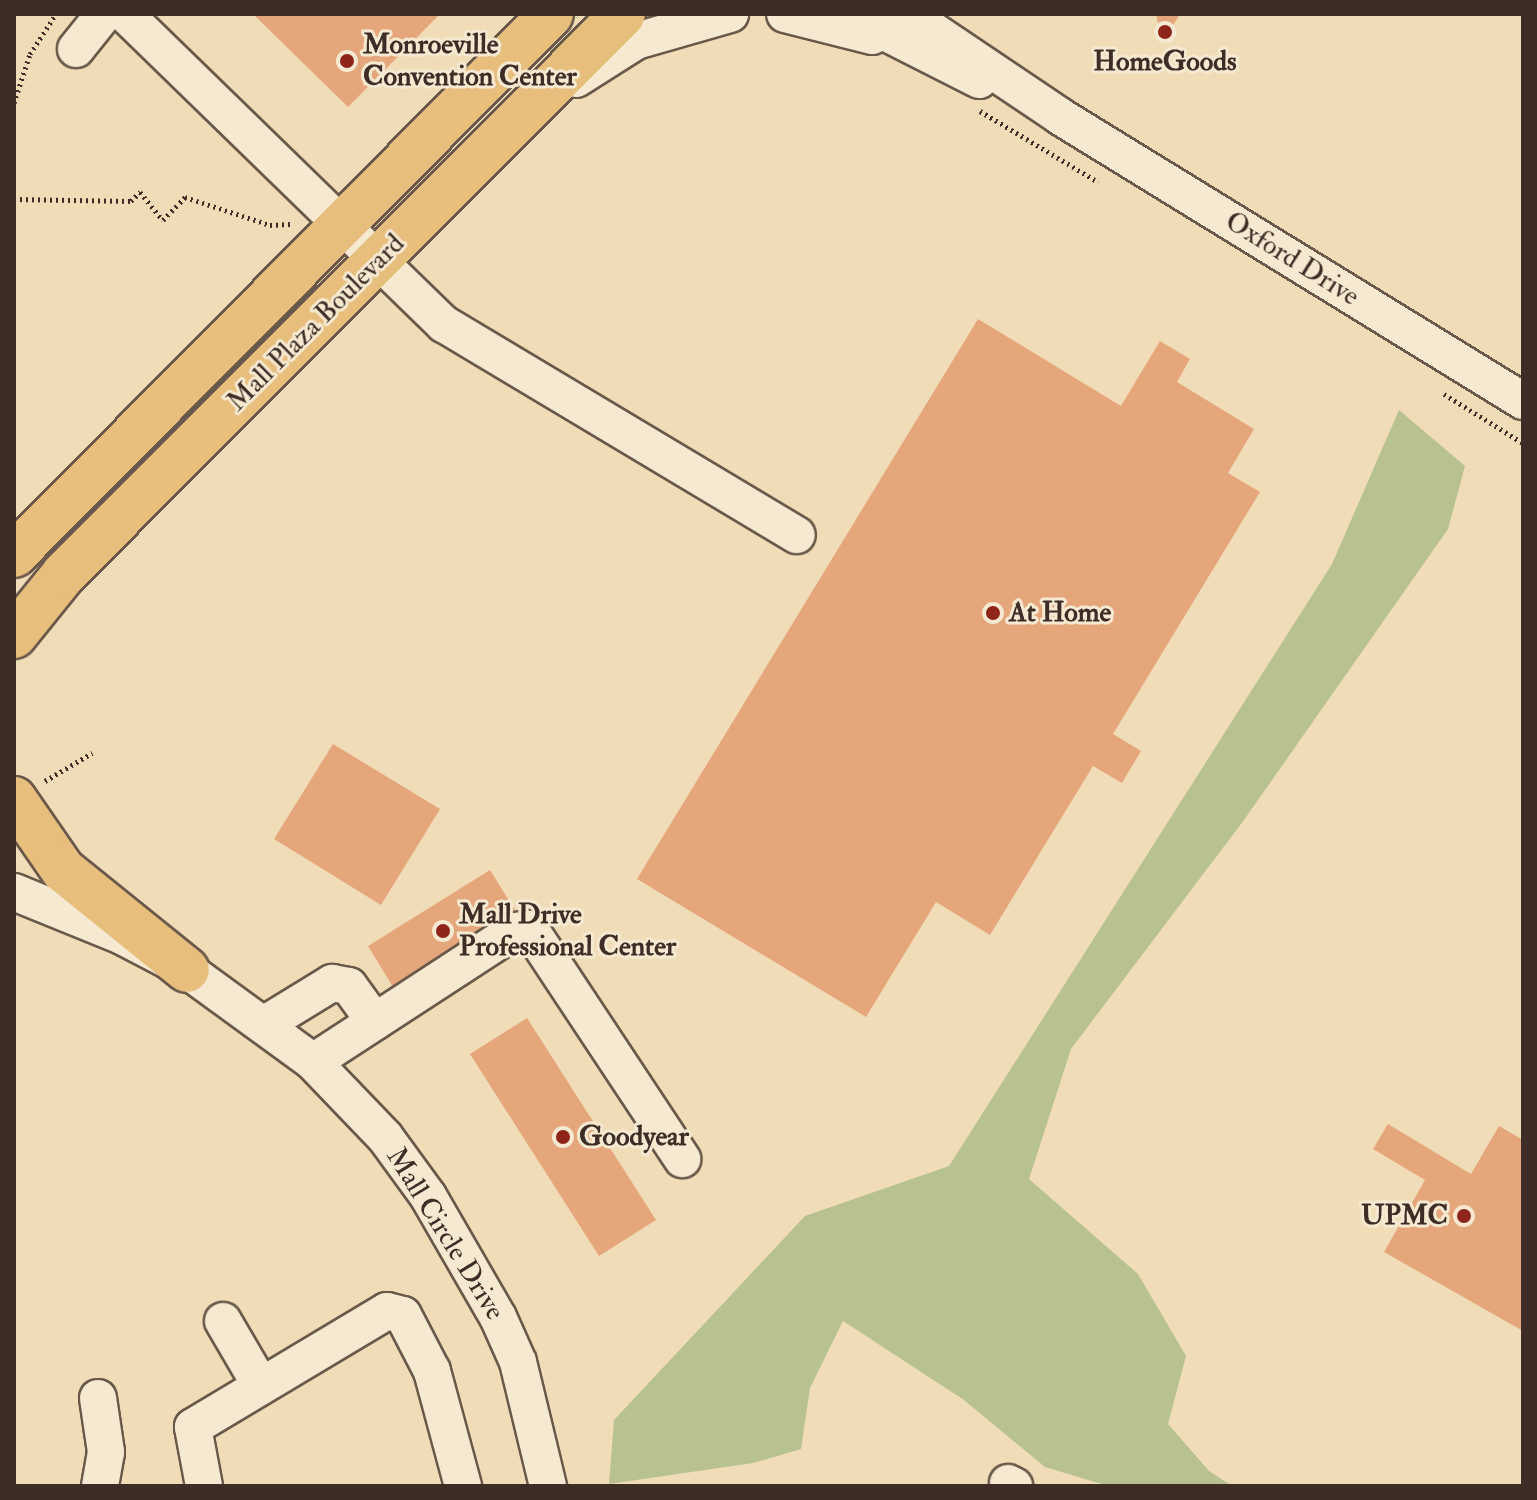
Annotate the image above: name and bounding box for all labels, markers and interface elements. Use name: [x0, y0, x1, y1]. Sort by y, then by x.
marker: HomeGoods: [1156, 23, 1174, 41]
place label: Monroeville Convention Center: [363, 28, 577, 94]
place label: HomeGoods: [1093, 45, 1237, 79]
marker: Monroeville Convention Center: [338, 52, 356, 70]
street label: Oxford Drive: [1219, 205, 1365, 313]
street label: Mall Plaza Boulevard: [220, 227, 412, 419]
place label: At Home: [1009, 596, 1111, 630]
marker: At Home: [984, 604, 1002, 622]
place label: Mall Drive Professional Center: [459, 898, 676, 964]
marker: Mall Drive Professional Center: [434, 922, 452, 940]
place label: Goodyear: [579, 1120, 689, 1154]
marker: Goodyear: [554, 1128, 572, 1146]
street label: Mall Circle Drive: [379, 1142, 511, 1326]
place label: UPMC: [1361, 1199, 1448, 1233]
marker: UPMC: [1455, 1207, 1473, 1225]

